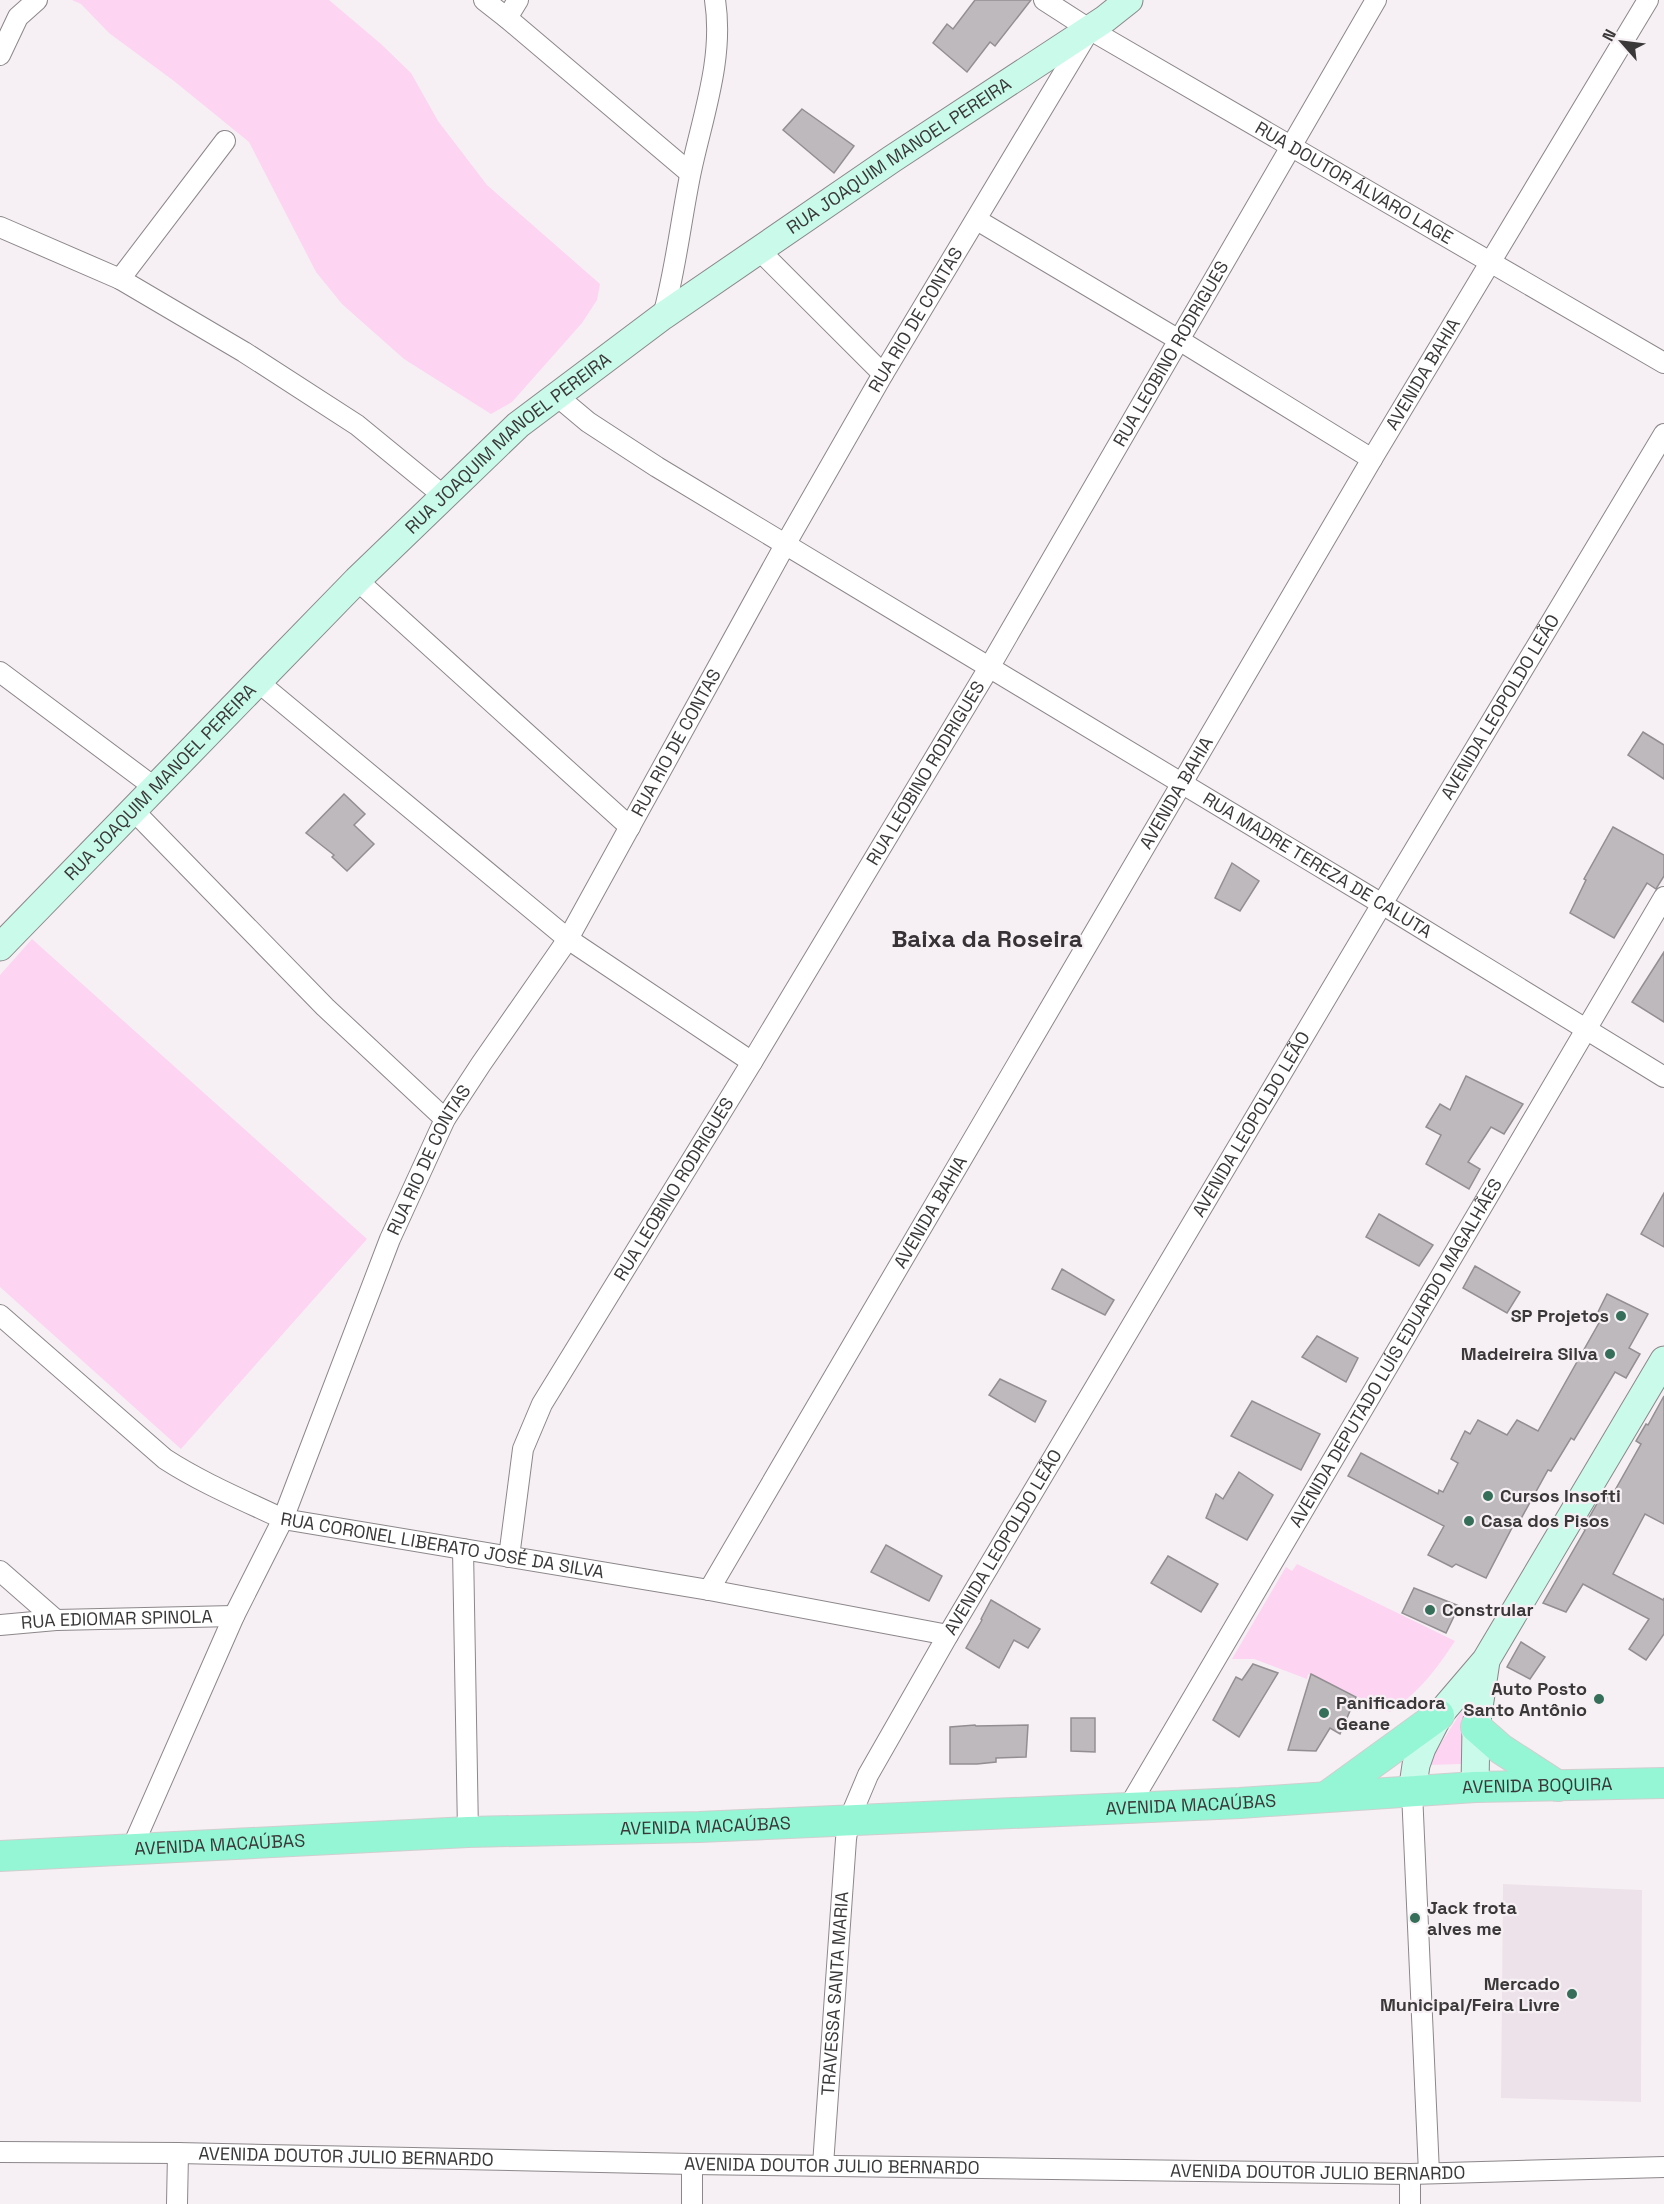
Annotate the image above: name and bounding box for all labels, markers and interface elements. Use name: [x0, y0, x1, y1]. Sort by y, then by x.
north arrow: [1592, 12, 1652, 72]
text: N: [1597, 26, 1621, 45]
street label: RUA JOAQUIM MANOEL PEREIRA: [782, 72, 1015, 239]
street label: RUA DOUTOR ÁLVARO LAGE: [1251, 116, 1457, 249]
street label: RUA RIO DE CONTAS: [863, 243, 967, 396]
street label: RUA LEOBINO RODRIGUES: [1108, 256, 1233, 451]
street label: AVENIDA BAHIA: [1380, 314, 1465, 434]
street label: RUA JOAQUIM MANOEL PEREIRA: [400, 347, 615, 539]
street label: AVENIDA LEOPOLDO LEÃO: [1435, 610, 1564, 804]
street label: RUA RIO DE CONTAS: [626, 665, 726, 820]
street label: RUA LEOBINO RODRIGUES: [861, 677, 989, 869]
street label: RUA JOAQUIM MANOEL PEREIRA: [59, 679, 261, 885]
street label: AVENIDA BAHIA: [1134, 732, 1218, 853]
street label: RUA MADRE TEREZA DE CALUTA: [1199, 787, 1436, 943]
district label: Baixa da Roseira: [891, 923, 1083, 954]
street label: AVENIDA LEOPOLDO LEÃO: [1187, 1027, 1315, 1221]
street label: RUA RIO DE CONTAS: [381, 1080, 475, 1239]
street label: RUA LEOBINO RODRIGUES: [609, 1093, 739, 1285]
street label: AVENIDA BAHIA: [888, 1152, 972, 1272]
street label: AVENIDA DEPUTADO LUÍS EDUARDO MAGALHÃES: [1284, 1174, 1507, 1531]
place label: SP Projetos: [1511, 1304, 1609, 1327]
marker: SP Projetos: [1614, 1309, 1628, 1323]
place label: Madeireira Silva: [1461, 1342, 1599, 1365]
marker: Madeireira Silva: [1603, 1347, 1617, 1361]
street label: AVENIDA LEOPOLDO LEÃO: [939, 1445, 1067, 1639]
place label: Cursos Insofti: [1500, 1484, 1621, 1507]
marker: Cursos Insofti: [1481, 1489, 1495, 1503]
street label: RUA CORONEL LIBERATO JOSÉ DA SILVA: [279, 1507, 606, 1583]
place label: Casa dos Pisos: [1481, 1509, 1609, 1532]
marker: Casa dos Pisos: [1462, 1514, 1476, 1528]
place label: Constrular: [1442, 1598, 1534, 1621]
marker: Constrular: [1423, 1603, 1437, 1617]
street label: RUA EDIOMAR SPINOLA: [20, 1604, 213, 1634]
place label: Auto Posto Santo Antônio: [1464, 1677, 1587, 1721]
place label: Panificadora Geane: [1336, 1691, 1446, 1735]
marker: Auto Posto Santo Antônio: [1592, 1692, 1606, 1706]
marker: Panificadora Geane: [1317, 1706, 1331, 1720]
street label: AVENIDA BOQUIRA: [1461, 1772, 1613, 1799]
street label: AVENIDA MACAÚBAS: [1105, 1789, 1277, 1820]
street label: AVENIDA MACAÚBAS: [620, 1811, 791, 1840]
street label: AVENIDA MACAÚBAS: [134, 1828, 306, 1860]
street label: TRAVESSA SANTA MARIA: [816, 1890, 853, 2096]
place label: Jack frota alves me: [1427, 1896, 1517, 1940]
marker: Jack frota alves me: [1408, 1911, 1422, 1925]
place label: Mercado Municipal/Feira Livre: [1380, 1972, 1560, 2016]
marker: Mercado Municipal/Feira Livre: [1565, 1987, 1579, 2001]
street label: AVENIDA DOUTOR JULIO BERNARDO: [198, 2141, 494, 2171]
street label: AVENIDA DOUTOR JULIO BERNARDO: [684, 2152, 980, 2179]
street label: AVENIDA DOUTOR JULIO BERNARDO: [1170, 2159, 1466, 2185]

